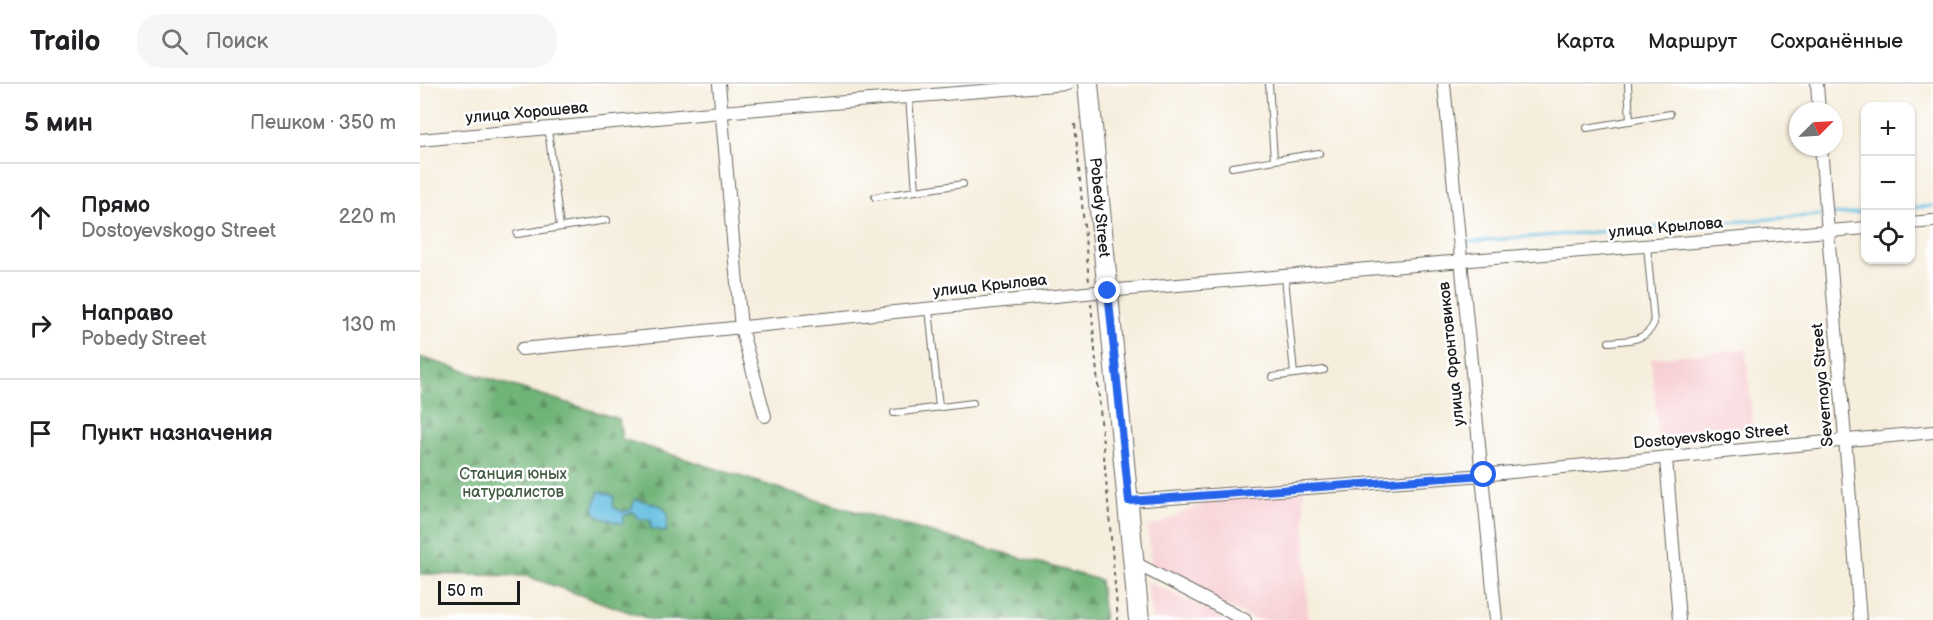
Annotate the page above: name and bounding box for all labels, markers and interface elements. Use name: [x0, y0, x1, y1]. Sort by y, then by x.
search box: [137, 14, 557, 68]
text: Trailo: [30, 25, 101, 58]
icon: search: [158, 25, 191, 58]
text: Поиск: [206, 28, 268, 55]
text: Карта: [1556, 29, 1615, 54]
text: Маршрут: [1648, 29, 1737, 54]
text: Сохранённые: [1770, 29, 1903, 54]
street label: улица Хорошева: [465, 98, 590, 128]
north arrow: [1789, 102, 1843, 156]
map controls: [1861, 102, 1915, 264]
button: +: [1861, 102, 1915, 156]
text: 5 мин: [24, 108, 93, 139]
text: Пешком · 350 m: [250, 111, 396, 135]
button: −: [1861, 156, 1915, 210]
street label: Pobedy Street: [1086, 157, 1114, 258]
text: Прямо: [81, 192, 150, 219]
icon: ahead: [24, 201, 57, 234]
text: 220 m: [339, 205, 396, 229]
button: locate: [1861, 210, 1915, 264]
street label: улица Крылова: [1608, 213, 1724, 242]
text: Dostoyevskogo Street: [81, 219, 276, 243]
street label: улица Крылова: [932, 271, 1049, 301]
route end: [1094, 277, 1120, 303]
street label: улица Фронтовиков: [1435, 280, 1469, 427]
text: Направо: [81, 300, 173, 327]
icon: right: [24, 309, 57, 342]
text: 130 m: [342, 313, 396, 337]
street label: Severnaya Street: [1808, 322, 1838, 447]
text: Pobedy Street: [81, 327, 206, 351]
icon: arrive: [24, 417, 57, 450]
text: Пункт назначения: [81, 420, 273, 447]
street label: Dostoyevskogo Street: [1632, 421, 1790, 453]
route start: [1470, 461, 1496, 487]
park label: Станция юных натуралистов: [459, 465, 567, 502]
scale bar: [438, 578, 520, 606]
text: 50 m: [447, 582, 483, 601]

